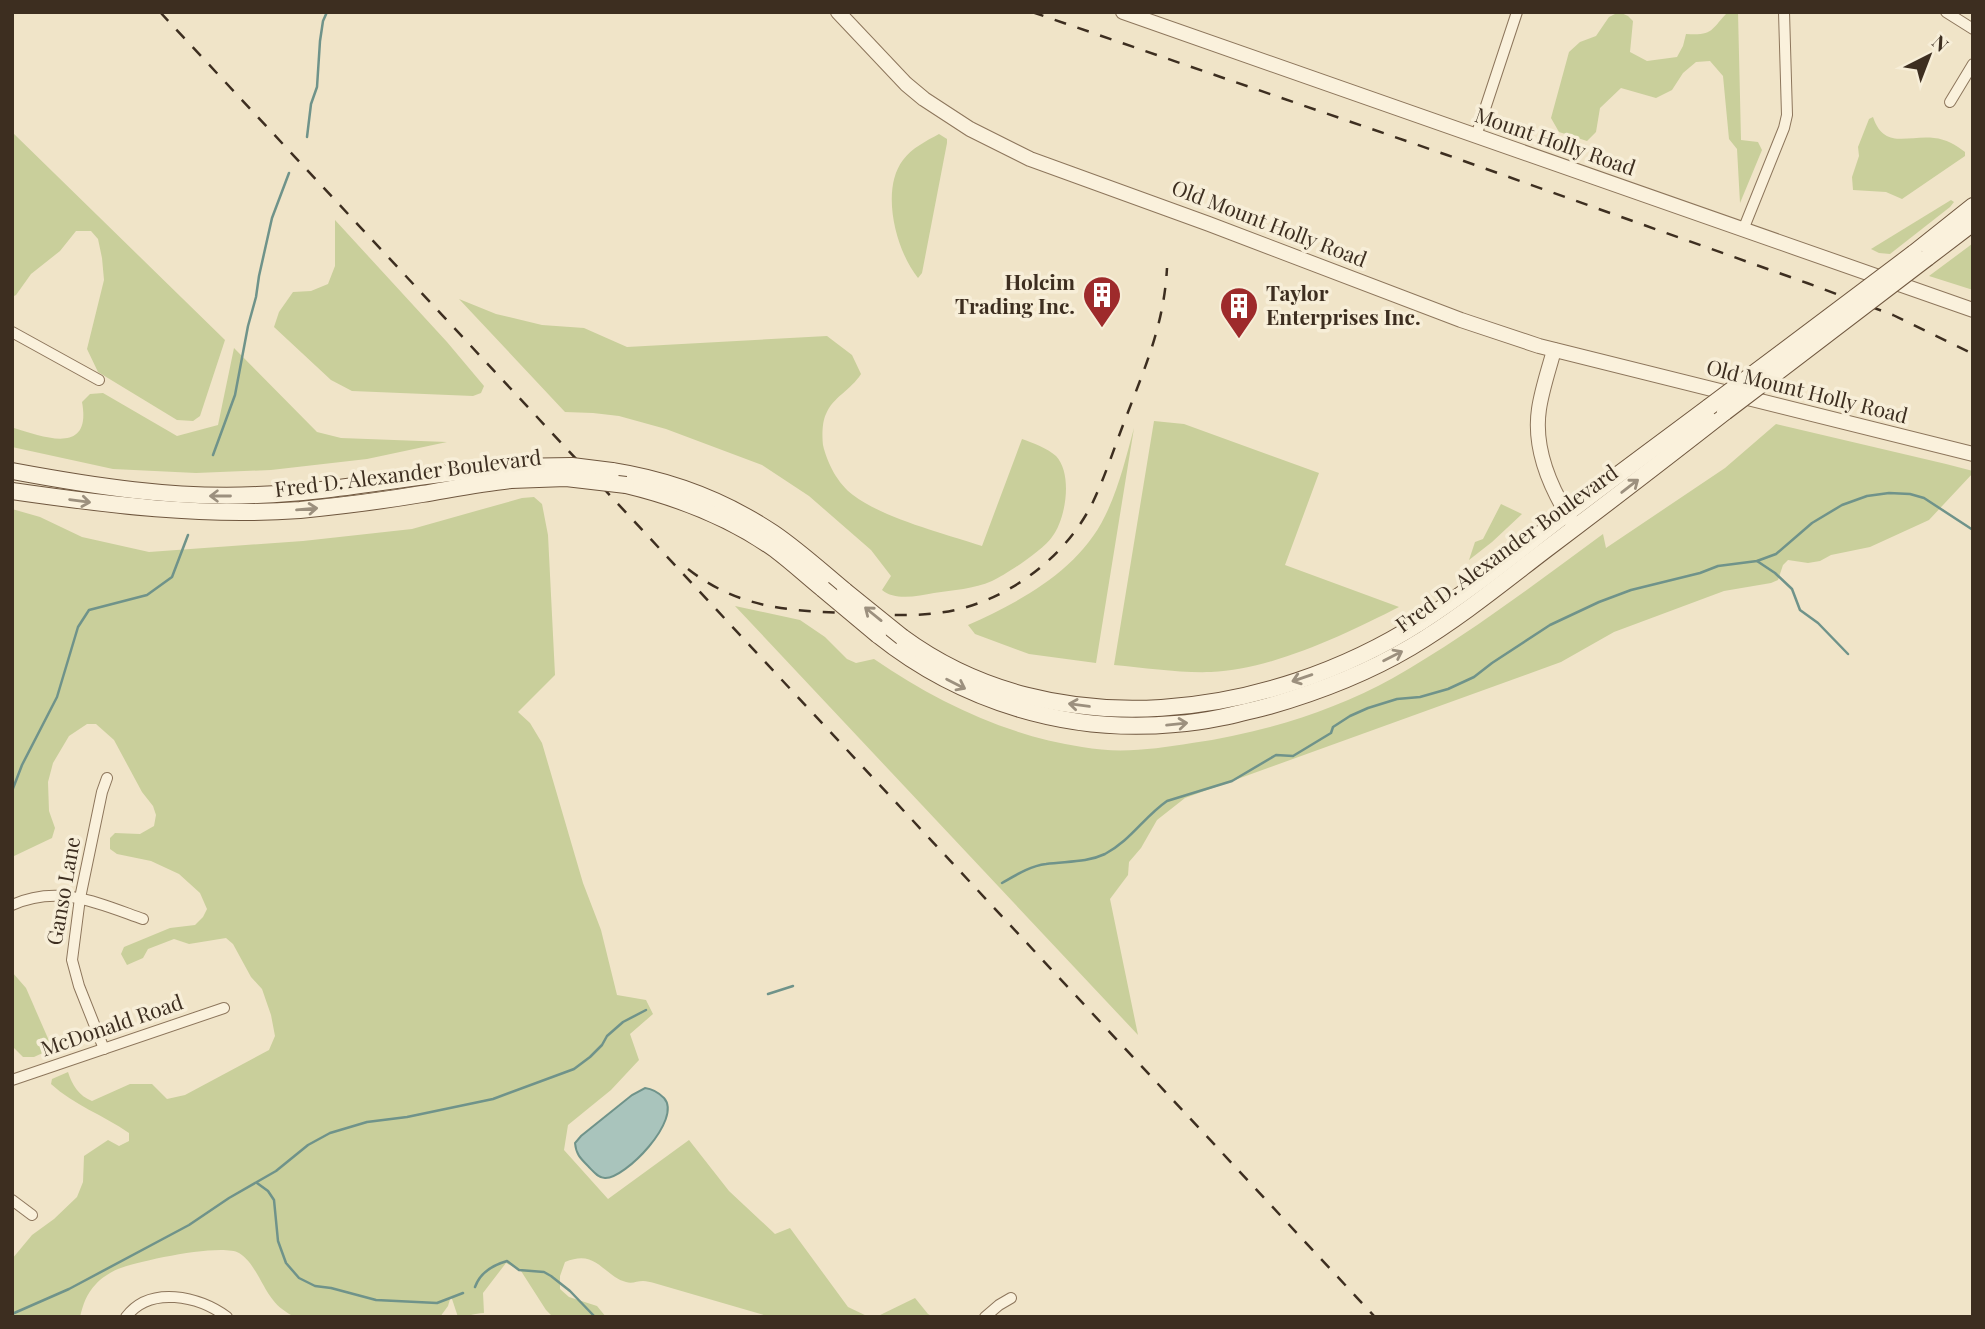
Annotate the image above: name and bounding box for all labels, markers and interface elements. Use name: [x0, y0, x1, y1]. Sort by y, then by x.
north arrow: [1894, 21, 1964, 91]
text: N: [1927, 28, 1955, 57]
street label: Mount Holly Road: [1472, 99, 1640, 181]
street label: Old Mount Holly Road: [1168, 172, 1371, 272]
place label: Holcim Trading Inc.: [955, 267, 1075, 319]
building icon: Holcim Trading Inc.: [1081, 274, 1123, 329]
place label: Taylor Enterprises Inc.: [1266, 278, 1421, 330]
building icon: Taylor Enterprises Inc.: [1218, 285, 1260, 340]
street label: Old Mount Holly Road: [1704, 351, 1911, 429]
street label: Fred D. Alexander Boulevard: [273, 442, 543, 502]
street label: Fred D. Alexander Boulevard: [1389, 457, 1623, 638]
one-way arrow: [1620, 479, 1638, 494]
one-way arrow: [209, 489, 232, 503]
one-way arrow: [68, 494, 91, 507]
one-way arrow: [295, 502, 317, 515]
one-way arrow: [865, 606, 883, 622]
one-way arrow: [1382, 649, 1403, 663]
one-way arrow: [1291, 672, 1313, 685]
one-way arrow: [945, 678, 966, 691]
one-way arrow: [1068, 698, 1090, 711]
one-way arrow: [1165, 717, 1188, 730]
street label: Ganso Lane: [39, 834, 85, 947]
street label: McDonald Road: [36, 987, 186, 1062]

